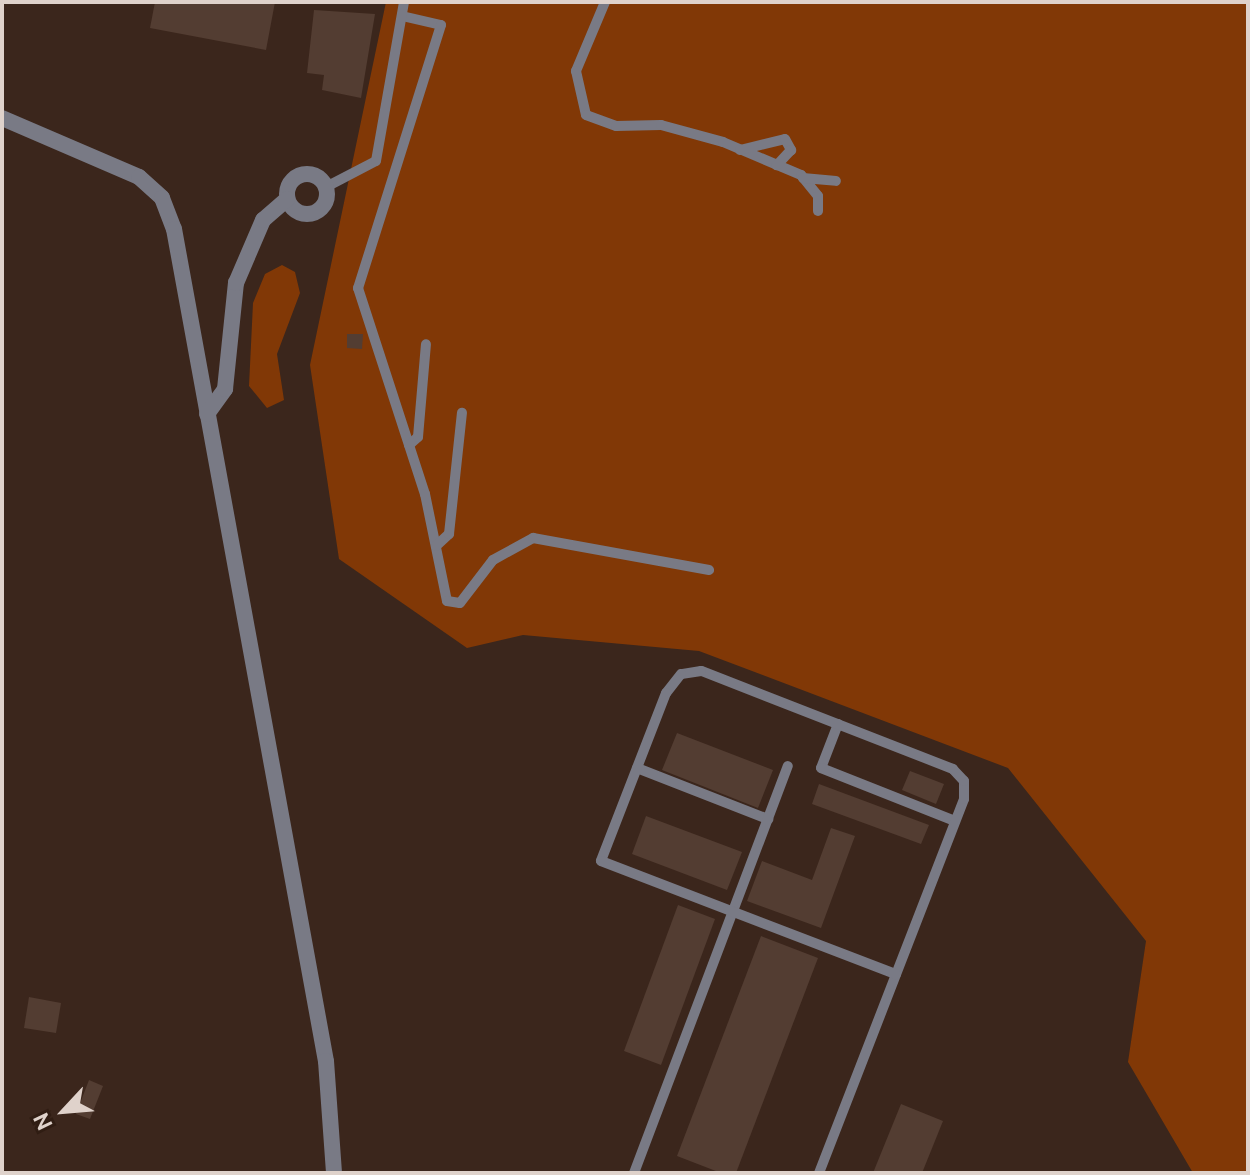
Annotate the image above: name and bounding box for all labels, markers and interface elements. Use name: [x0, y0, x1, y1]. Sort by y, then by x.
north arrow: [24, 1071, 104, 1151]
text: N: [27, 1109, 57, 1135]

